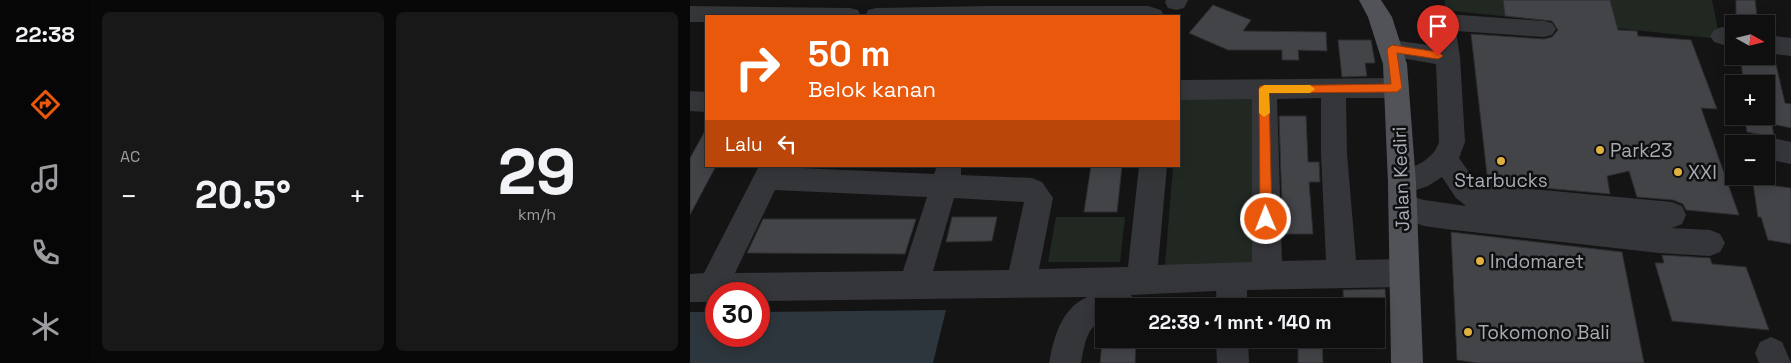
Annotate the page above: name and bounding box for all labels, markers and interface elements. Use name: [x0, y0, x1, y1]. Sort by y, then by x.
pin: [1417, 5, 1459, 56]
icon: arrive: [1424, 12, 1452, 40]
north arrow: [1725, 15, 1775, 65]
map controls: [1725, 15, 1775, 185]
text: 22:38: [15, 20, 75, 48]
text: 50 m: [808, 32, 890, 76]
icon: right: [725, 35, 790, 100]
text: Belok kanan: [808, 75, 936, 103]
button: +: [1725, 75, 1775, 125]
icon: directions: [28, 87, 63, 122]
street label: Jalan Kediri: [1387, 126, 1415, 232]
text: 29: [498, 130, 576, 213]
icon: left: [773, 130, 801, 158]
text: Lalu: [725, 132, 763, 157]
button: −: [1725, 135, 1775, 185]
place label: Park23: [1610, 138, 1672, 163]
marker: Park23: [1594, 144, 1606, 156]
text: AC: [120, 146, 140, 167]
marker: Starbucks: [1495, 155, 1507, 167]
place label: XXI: [1688, 160, 1717, 185]
icon: music: [28, 161, 63, 196]
marker: XXI: [1672, 166, 1684, 178]
place label: Starbucks: [1454, 168, 1548, 193]
text: 20.5°: [195, 171, 291, 219]
text: −: [120, 178, 137, 214]
text: +: [349, 178, 366, 214]
position arrow: [1239, 192, 1291, 244]
text: km/h: [518, 204, 556, 225]
icon: phone: [28, 235, 63, 270]
place label: Indomaret: [1490, 249, 1584, 274]
marker: Indomaret: [1474, 255, 1486, 267]
speed limit sign: 30: [705, 282, 770, 347]
icon: climate: [28, 309, 63, 344]
text: 22:39 · 1 mnt · 140 m: [1149, 310, 1331, 335]
place label: Tokomono Bali: [1478, 320, 1610, 345]
marker: Tokomono Bali: [1462, 326, 1474, 338]

